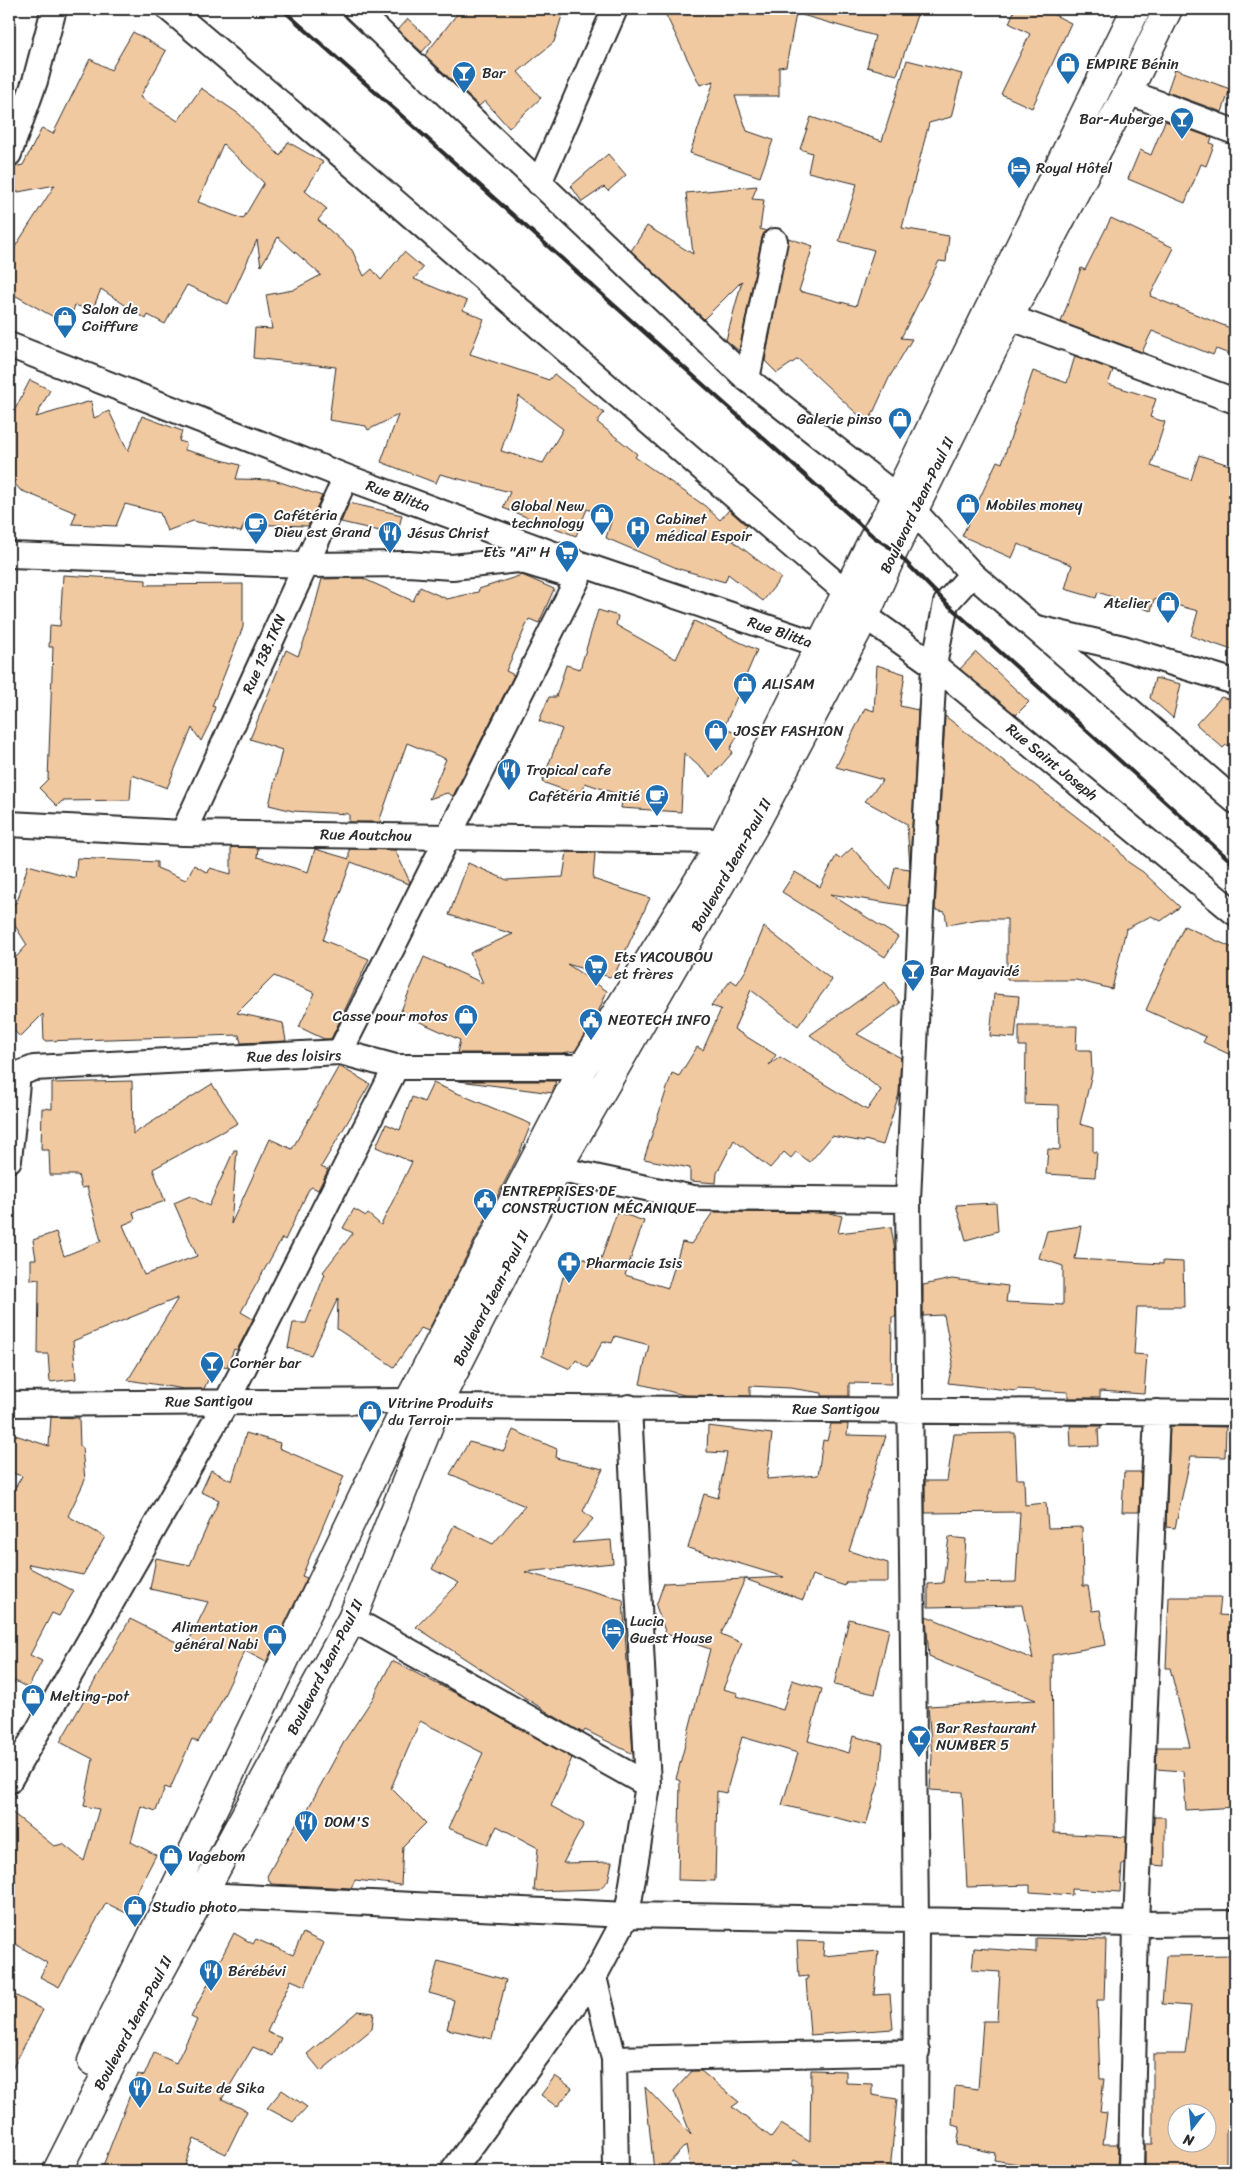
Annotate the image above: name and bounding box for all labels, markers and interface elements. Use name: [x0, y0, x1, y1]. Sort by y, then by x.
shop icon: EMPIRE Bénin: [1055, 51, 1081, 85]
place label: EMPIRE Bénin: [1086, 51, 1179, 77]
bar icon: Bar: [451, 60, 477, 94]
place label: Bar: [482, 60, 506, 86]
place label: Bar-Auberge: [1079, 106, 1164, 132]
bar icon: Bar-Auberge: [1169, 106, 1195, 140]
hotel icon: Royal Hôtel: [1006, 155, 1032, 189]
place label: Royal Hôtel: [1036, 155, 1113, 181]
place label: Salon de Coiffure: [82, 296, 139, 339]
shop icon: Salon de Coiffure: [52, 305, 78, 339]
place label: Galerie pinso: [797, 406, 883, 432]
shop icon: Galerie pinso: [887, 406, 913, 440]
street label: Boulevard Jean-Paul II: [873, 432, 962, 578]
street label: Rue Blitta: [362, 472, 434, 520]
shop icon: Mobiles money: [955, 492, 981, 526]
place label: Mobiles money: [986, 492, 1083, 518]
place label: Global New technology: [511, 493, 585, 536]
place label: Cafétéria Dieu est Grand: [274, 502, 372, 545]
shop icon: Global New technology: [589, 502, 615, 536]
place label: Cabinet médical Espoir: [656, 506, 752, 549]
cafe icon: Cafétéria Dieu est Grand: [243, 511, 269, 545]
hospital icon: Cabinet médical Espoir: [625, 515, 651, 549]
restaurant icon: Jésus Christ: [377, 520, 403, 554]
place label: Jésus Christ: [407, 520, 490, 546]
place label: Ets "Ai" H: [484, 539, 550, 565]
supermarket icon: Ets "Ai" H: [554, 539, 580, 573]
place label: Atelier: [1103, 590, 1151, 616]
shop icon: Atelier: [1155, 590, 1181, 624]
street label: Rue 138.TKN: [235, 609, 293, 698]
street label: Rue Blitta: [744, 609, 816, 655]
shop icon: ALISAM: [732, 671, 758, 705]
place label: ALISAM: [761, 671, 815, 697]
street label: Rue Saint Joseph: [1000, 717, 1104, 807]
shop icon: JOSEY FASHION: [703, 718, 729, 752]
place label: JOSEY FASHION: [733, 718, 844, 744]
restaurant icon: Tropical cafe: [496, 757, 522, 791]
place label: Tropical cafe: [526, 757, 612, 783]
place label: Cafétéria Amitié: [529, 783, 640, 809]
cafe icon: Cafétéria Amitié: [644, 783, 670, 817]
street label: Boulevard Jean-Paul II: [683, 793, 779, 937]
street label: Rue Aoutchou: [320, 821, 412, 849]
place label: Ets YACOUBOU et frères: [614, 944, 714, 987]
supermarket icon: Ets YACOUBOU et frères: [583, 953, 609, 987]
bar icon: Bar Mayavidé: [900, 958, 926, 992]
place label: Bar Mayavidé: [930, 958, 1020, 984]
place label: Casse pour motos: [333, 1003, 448, 1029]
shop icon: Casse pour motos: [453, 1003, 479, 1037]
public building icon: NEOTECH INFO: [578, 1007, 604, 1041]
place label: NEOTECH INFO: [608, 1007, 711, 1033]
street label: Rue des loisirs: [247, 1042, 342, 1070]
place label: ENTREPRISES DE CONSTRUCTION MÉCANIQUE: [502, 1178, 697, 1221]
public building icon: ENTREPRISES DE CONSTRUCTION MÉCANIQUE: [472, 1187, 498, 1221]
street label: Boulevard Jean-Paul II: [445, 1225, 537, 1371]
pharmacy icon: Pharmacie Isis: [556, 1250, 582, 1284]
place label: Pharmacie Isis: [586, 1250, 683, 1276]
bar icon: Corner bar: [199, 1350, 225, 1384]
place label: Corner bar: [230, 1350, 302, 1376]
street label: Rue Santigou: [165, 1387, 253, 1415]
place label: Vitrine Produits du Terroir: [388, 1390, 493, 1433]
street label: Rue Santigou: [792, 1396, 880, 1422]
shop icon: Vitrine Produits du Terroir: [357, 1399, 383, 1433]
street label: Boulevard Jean-Paul II: [279, 1594, 371, 1740]
place label: Lucia Guest House: [630, 1608, 713, 1651]
place label: Alimentation général Nabi: [171, 1614, 259, 1657]
hotel icon: Lucia Guest House: [600, 1617, 626, 1651]
shop icon: Alimentation général Nabi: [262, 1623, 288, 1657]
shop icon: Melting-pot: [20, 1683, 46, 1717]
place label: Melting-pot: [50, 1683, 130, 1709]
place label: Bar Restaurant NUMBER 5: [936, 1715, 1037, 1758]
bar icon: Bar Restaurant NUMBER 5: [906, 1724, 932, 1758]
restaurant icon: DOM'S: [293, 1809, 319, 1843]
place label: DOM'S: [324, 1809, 369, 1835]
shop icon: Vagebom: [158, 1843, 184, 1877]
place label: Vagebom: [188, 1843, 246, 1869]
shop icon: Studio photo: [122, 1894, 148, 1928]
place label: Studio photo: [152, 1894, 237, 1920]
street label: Boulevard Jean-Paul II: [86, 1951, 180, 2095]
restaurant icon: Bérébévi: [198, 1958, 224, 1992]
place label: Bérébévi: [228, 1958, 287, 1984]
restaurant icon: La Suite de Sika: [127, 2075, 153, 2109]
place label: La Suite de Sika: [158, 2075, 265, 2101]
north arrow: [1166, 2102, 1216, 2152]
text: N: [1180, 2127, 1198, 2154]

